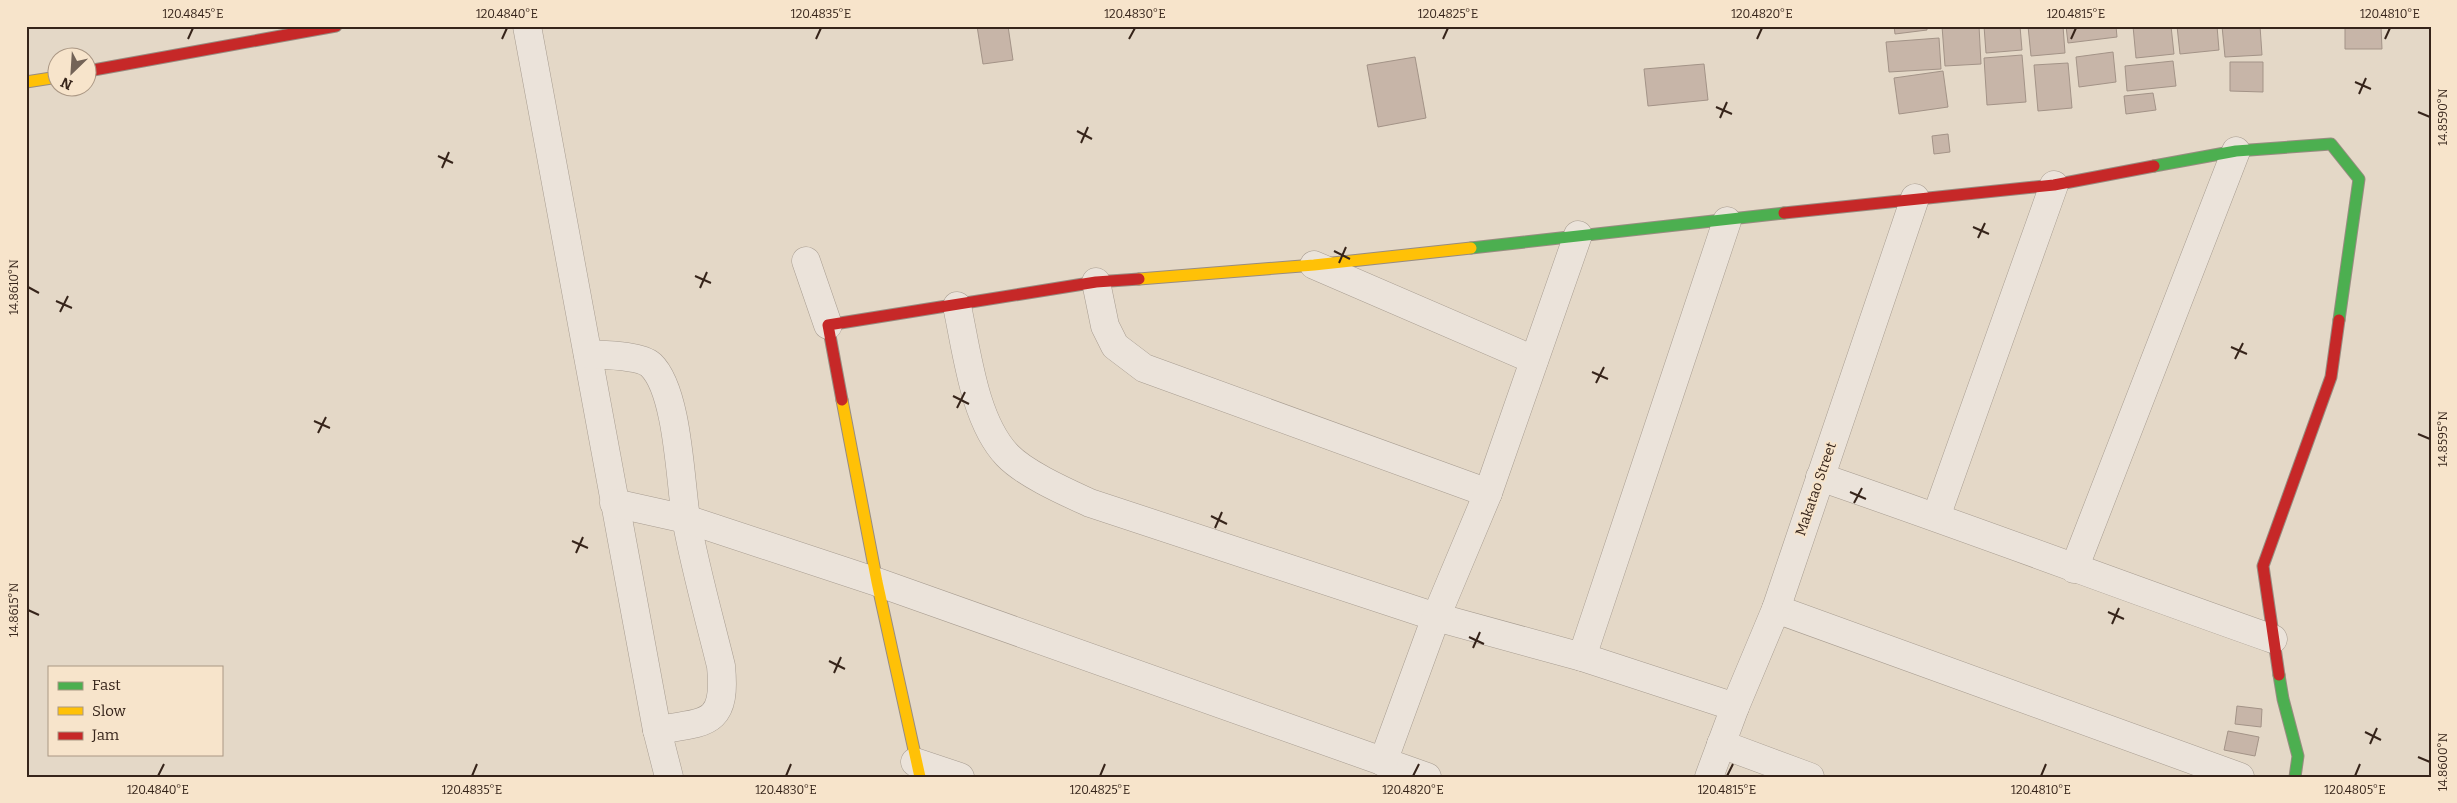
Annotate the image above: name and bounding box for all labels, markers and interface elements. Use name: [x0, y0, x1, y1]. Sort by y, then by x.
text: 120.4845°E: [163, 7, 223, 21]
text: 120.4840°E: [476, 7, 538, 21]
text: 120.4835°E: [791, 7, 851, 21]
text: 120.4830°E: [1104, 7, 1166, 21]
text: 120.4825°E: [1418, 7, 1478, 21]
text: 120.4820°E: [1731, 7, 1793, 21]
text: 120.4815°E: [2047, 7, 2105, 21]
text: 120.4810°E: [2360, 7, 2420, 21]
north arrow: [48, 48, 98, 98]
text: N: [58, 73, 75, 93]
text: 14.8590°N: [2436, 88, 2450, 146]
text: 14.8610°N: [7, 259, 21, 315]
text: 14.8595°N: [2436, 411, 2450, 467]
street label: Makatao Street: [1792, 440, 1840, 538]
text: 14.8615°N: [7, 582, 21, 637]
legend: [48, 666, 222, 756]
text: Fast: [92, 676, 121, 694]
text: Slow: [92, 702, 127, 720]
text: Jam: [91, 726, 120, 744]
text: 14.8600°N: [2436, 732, 2450, 791]
text: 120.4840°E: [127, 783, 189, 797]
text: 120.4835°E: [442, 783, 502, 797]
text: 120.4830°E: [755, 783, 817, 797]
text: 120.4825°E: [1070, 783, 1130, 797]
text: 120.4820°E: [1382, 783, 1444, 797]
text: 120.4815°E: [1698, 783, 1756, 797]
text: 120.4810°E: [2011, 783, 2071, 797]
text: 120.4805°E: [2324, 783, 2386, 797]

